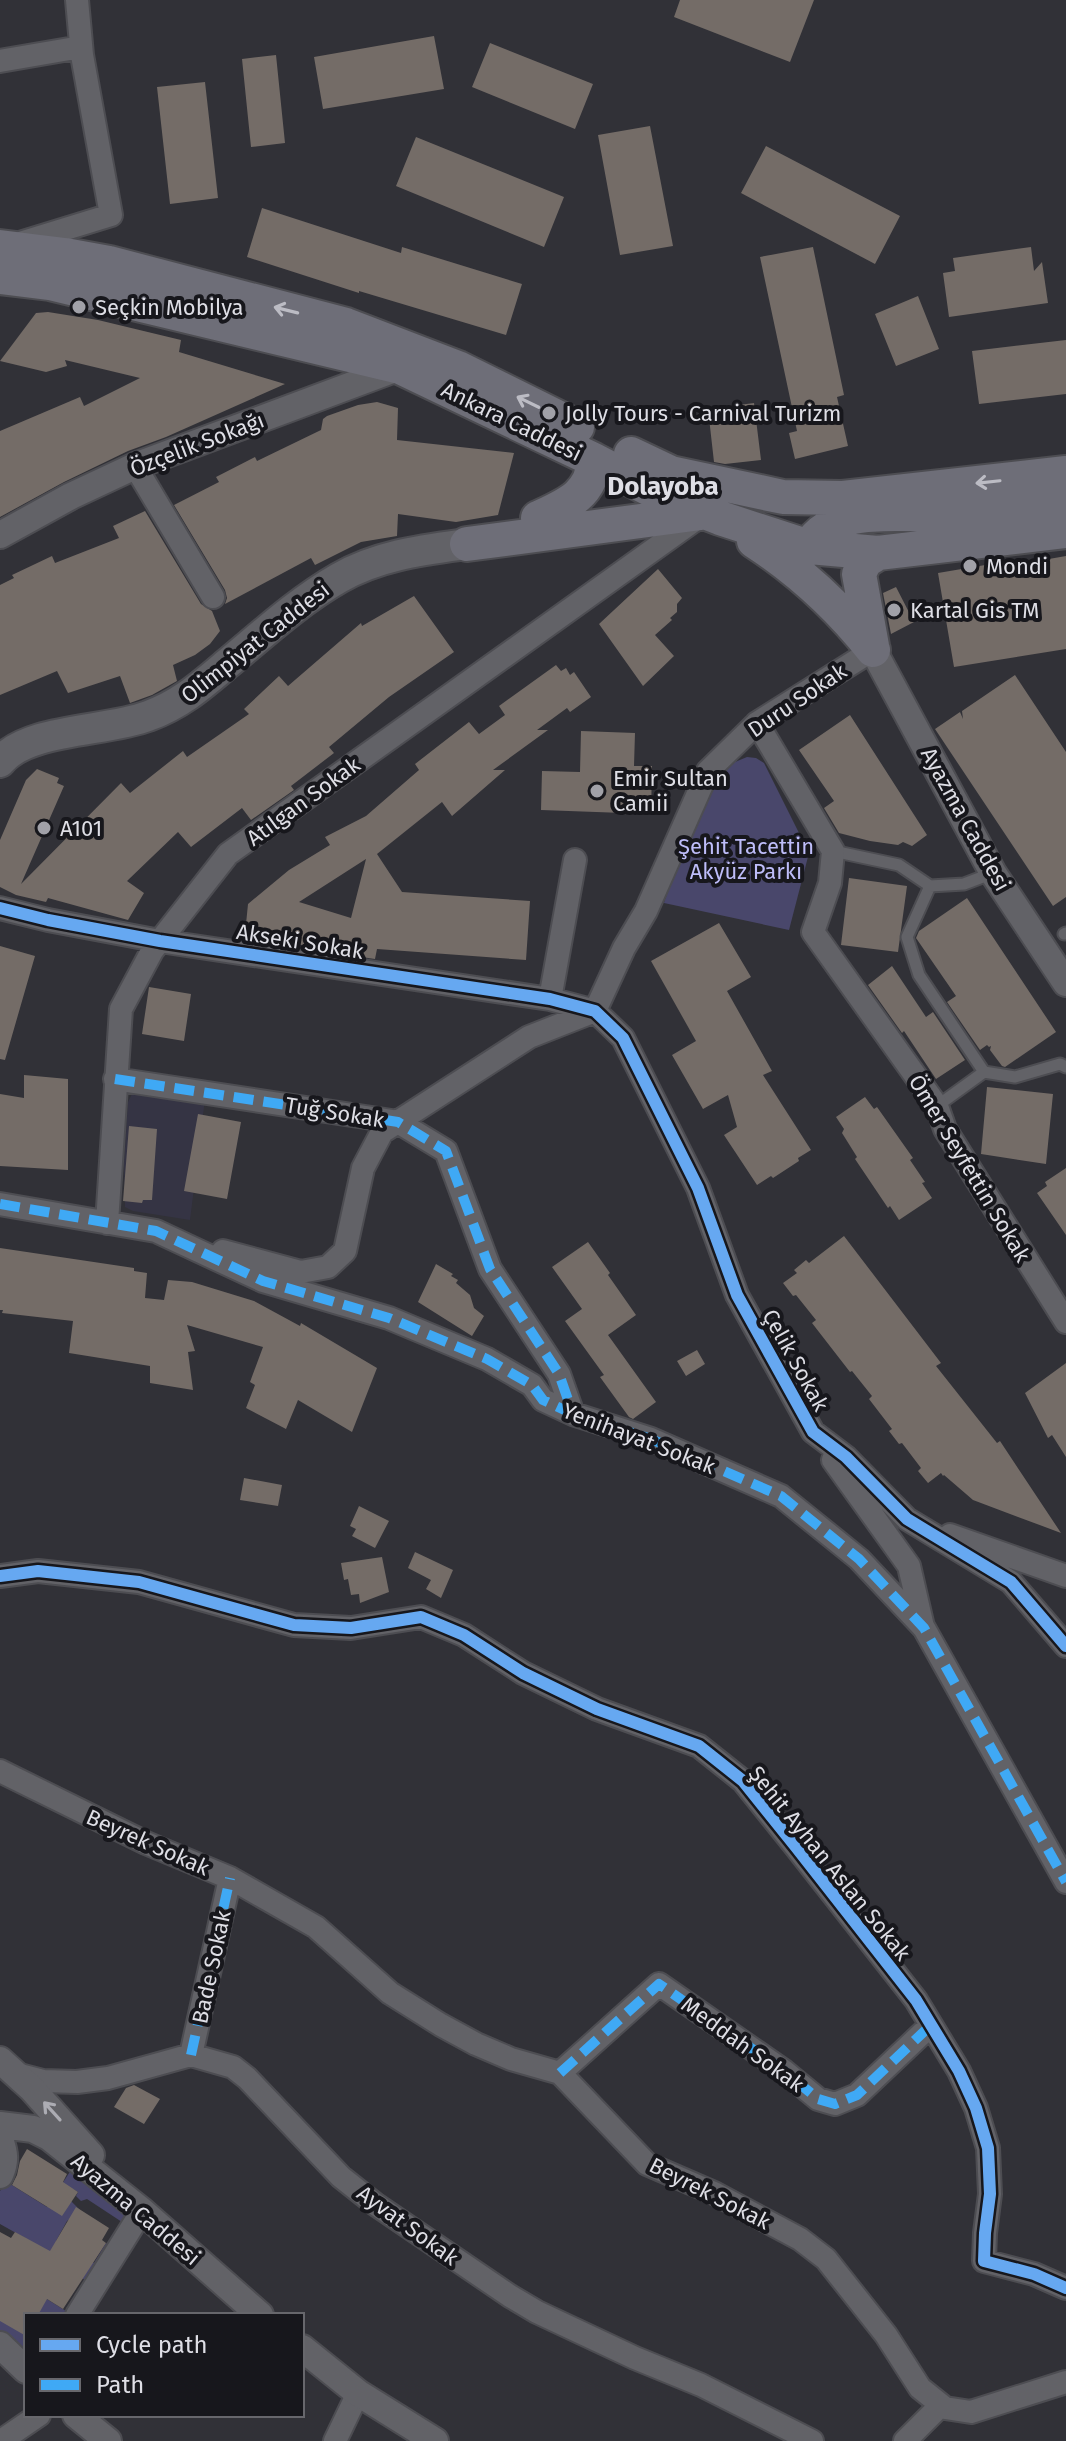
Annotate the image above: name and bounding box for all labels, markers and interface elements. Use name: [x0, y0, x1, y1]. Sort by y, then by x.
place label: Seçkin Mobilya: [95, 294, 244, 321]
marker: Seçkin Mobilya: [70, 298, 88, 316]
one-way arrow: [273, 301, 299, 316]
street label: Ankara Caddesi: [437, 376, 586, 467]
one-way arrow: [516, 394, 540, 409]
place label: Jolly Tours - Carnival Turizm: [565, 400, 841, 427]
marker: Jolly Tours - Carnival Turizm: [540, 404, 558, 422]
street label: Özçelik Sokağı: [126, 407, 268, 482]
district label: Dolayoba: [607, 471, 719, 502]
one-way arrow: [976, 474, 1002, 489]
place label: Mondi: [986, 553, 1048, 580]
marker: Mondi: [961, 557, 979, 575]
street label: Olimpiyat Caddesi: [176, 576, 335, 709]
place label: Kartal Gis TM: [910, 597, 1039, 624]
marker: Kartal Gis TM: [885, 601, 903, 619]
street label: Duru Sokak: [743, 657, 852, 743]
street label: Ayazma Caddesi: [915, 743, 1016, 896]
street label: Atılgan Sokak: [241, 751, 366, 852]
place label: Emir Sultan Camii: [613, 765, 728, 817]
marker: Emir Sultan Camii: [588, 782, 606, 800]
place label: A101: [60, 815, 102, 842]
marker: A101: [35, 819, 53, 837]
park label: Şehit Tacettin Akyüz Parkı: [678, 833, 814, 885]
street label: Akseki Sokak: [234, 918, 366, 965]
street label: Ömer Seyfettin Sokak: [903, 1070, 1037, 1268]
street label: Tuğ Sokak: [284, 1091, 387, 1134]
street label: Çelik Sokak: [756, 1304, 835, 1417]
street label: Yenihayat Sokak: [559, 1397, 720, 1480]
street label: Şehit Ayhan Aslan Sokak: [743, 1760, 917, 1967]
street label: Beyrek Sokak: [82, 1803, 214, 1882]
street label: Bade Sokak: [186, 1907, 237, 2026]
street label: Meddah Sokak: [676, 1991, 810, 2098]
one-way arrow: [44, 2102, 62, 2122]
street label: Ayazma Caddesi: [66, 2148, 206, 2271]
street label: Beyrek Sokak: [645, 2151, 775, 2236]
street label: Ayvat Sokak: [352, 2180, 464, 2272]
legend: [24, 2313, 304, 2417]
text: Cycle path: [96, 2331, 208, 2359]
text: Path: [96, 2371, 144, 2399]

